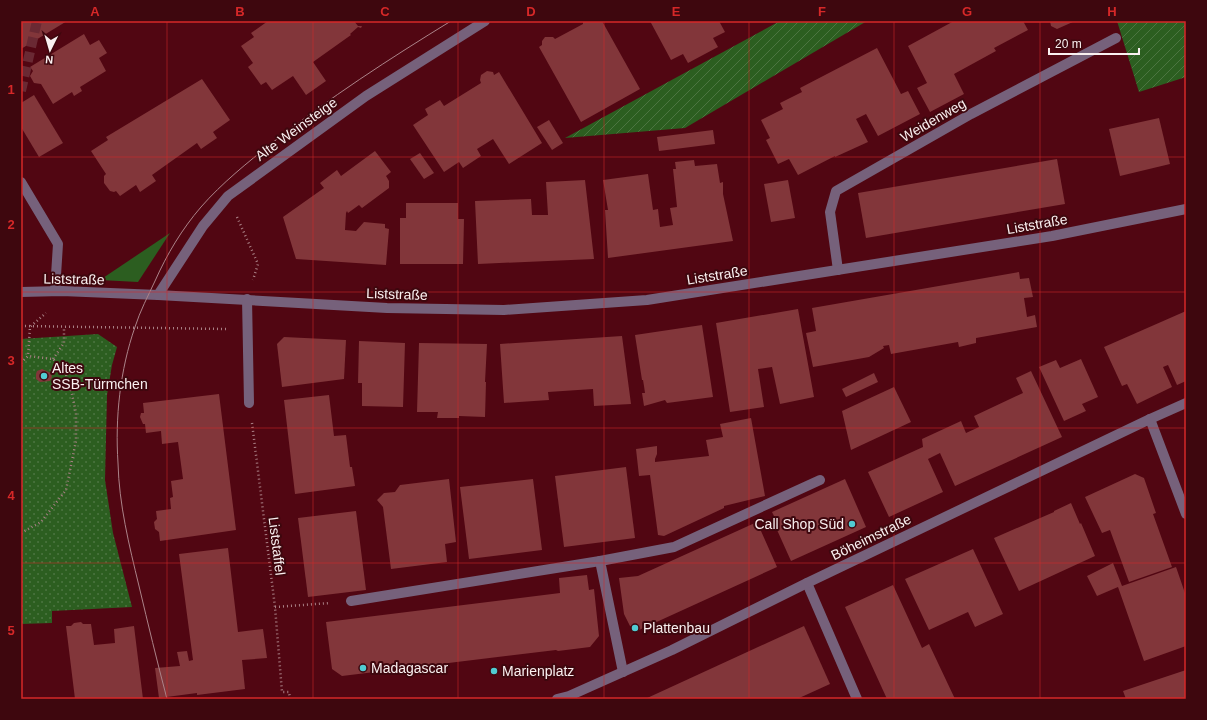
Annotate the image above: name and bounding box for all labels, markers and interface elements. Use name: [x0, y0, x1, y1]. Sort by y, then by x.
text: A: [90, 4, 100, 19]
text: B: [235, 4, 245, 19]
text: C: [380, 4, 390, 19]
text: D: [526, 4, 536, 19]
text: E: [672, 4, 681, 19]
text: F: [818, 4, 826, 19]
text: G: [962, 4, 972, 19]
text: H: [1107, 4, 1117, 19]
north arrow: [30, 30, 70, 70]
scale bar: [1049, 30, 1139, 56]
text: 20 m: [1055, 37, 1082, 51]
text: N: [45, 54, 54, 66]
text: 1: [7, 82, 15, 97]
street label: Alte Weinsteige: [252, 94, 340, 164]
street label: Weidenweg: [897, 95, 969, 145]
street label: Liststraße: [1005, 211, 1069, 237]
text: 2: [7, 217, 15, 232]
street label: Liststraße: [685, 262, 749, 288]
street label: Liststraße: [43, 270, 105, 288]
street label: Liststraße: [366, 285, 428, 303]
text: 3: [7, 353, 15, 368]
place label: Altes SSB-Türmchen: [52, 360, 148, 392]
marker: Altes SSB-Türmchen: [39, 371, 49, 381]
text: 4: [7, 488, 15, 503]
street label: Böheimstraße: [828, 511, 914, 563]
street label: Liststaffel: [265, 516, 289, 576]
place label: Call Shop Süd: [754, 516, 844, 532]
marker: Call Shop Süd: [847, 519, 857, 529]
place label: Plattenbau: [643, 620, 710, 636]
text: 5: [7, 623, 15, 638]
marker: Plattenbau: [630, 623, 640, 633]
place label: Madagascar: [371, 660, 448, 676]
marker: Madagascar: [358, 663, 368, 673]
place label: Marienplatz: [502, 663, 574, 679]
marker: Marienplatz: [489, 666, 499, 676]

